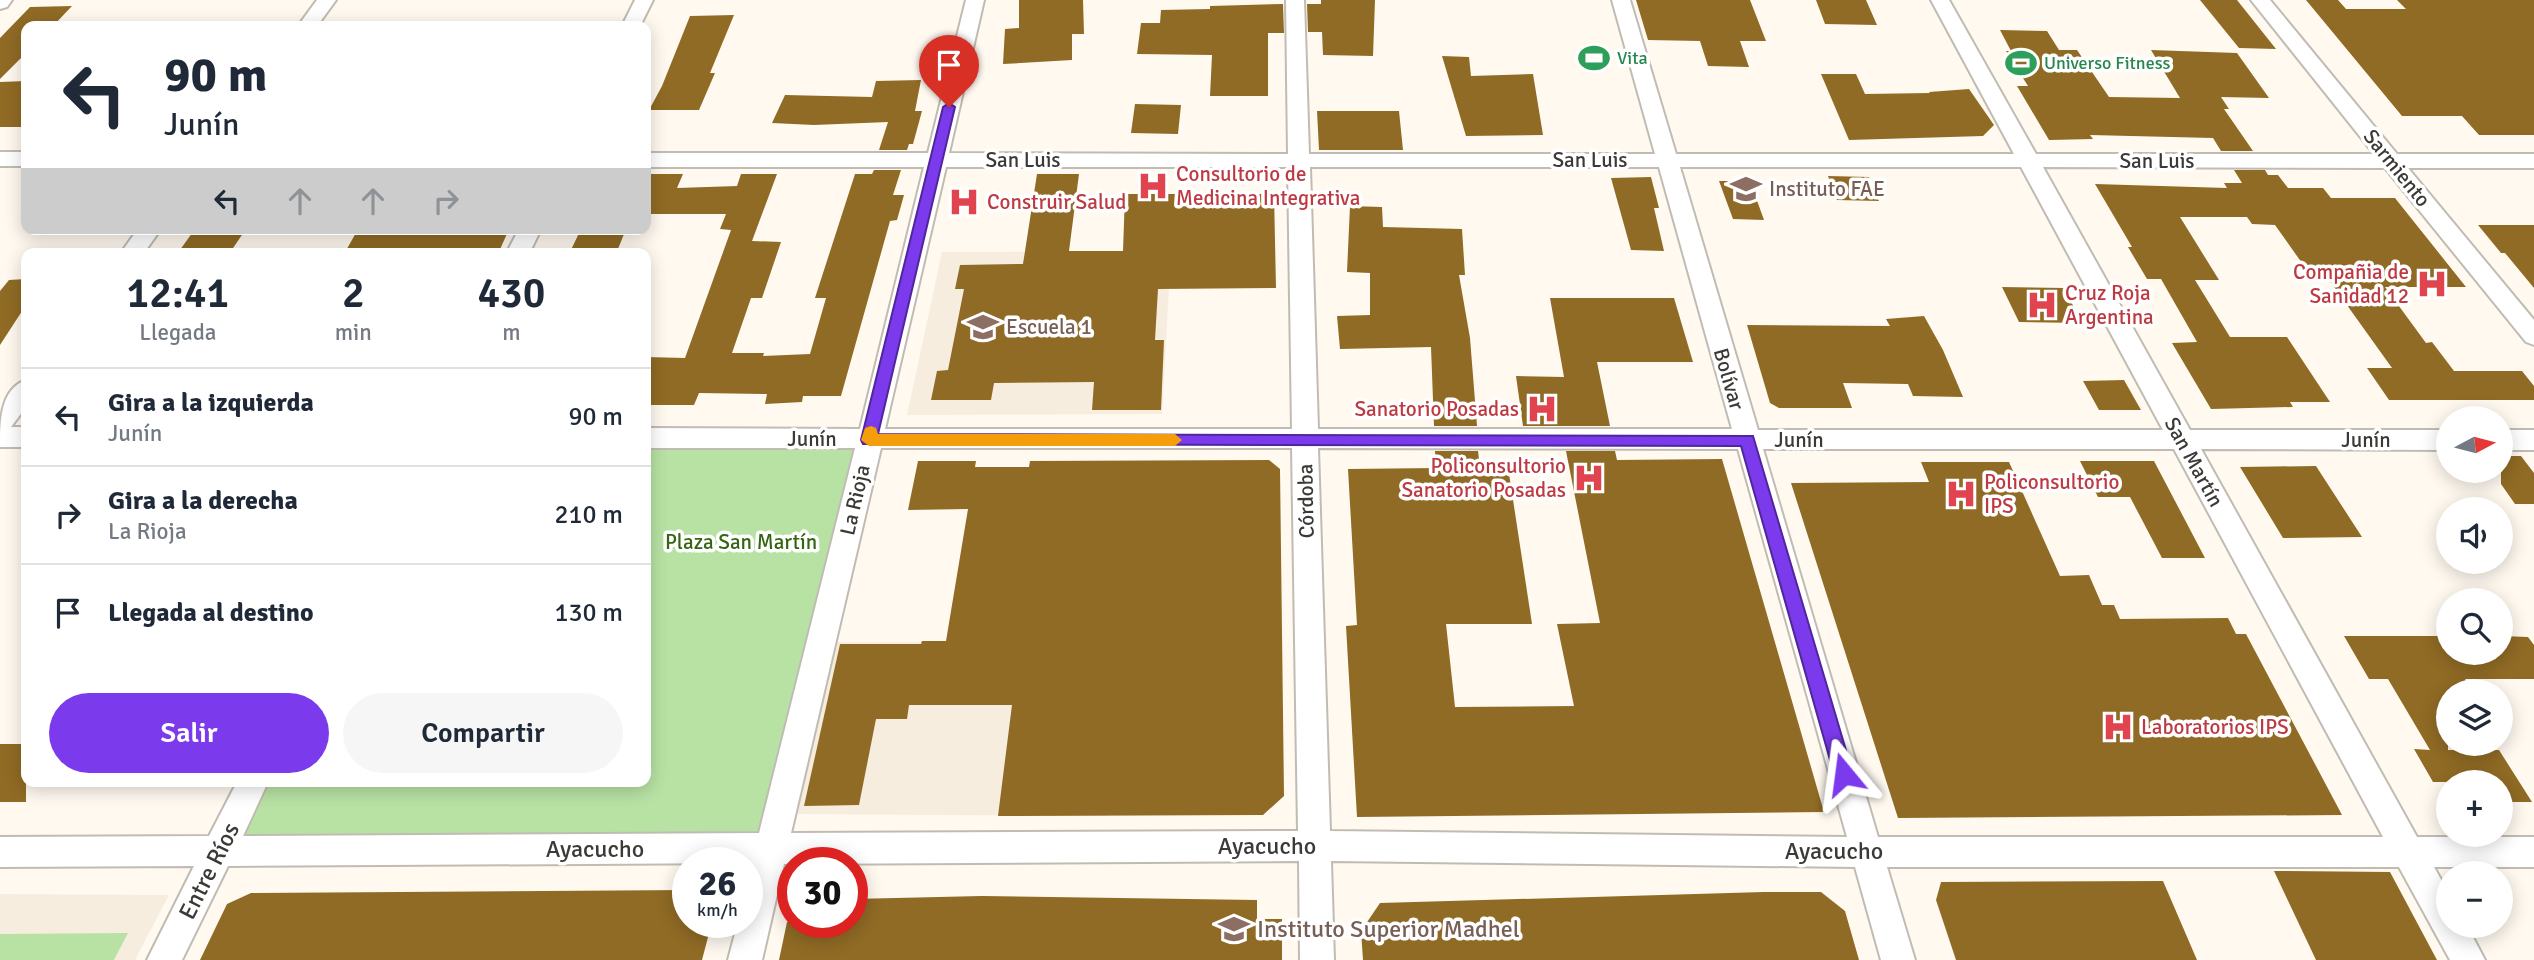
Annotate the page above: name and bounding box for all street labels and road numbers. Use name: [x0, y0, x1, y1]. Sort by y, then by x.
street label: Sarmiento: [2358, 124, 2436, 212]
street label: San Luis: [985, 147, 1061, 173]
street label: San Luis: [1552, 147, 1628, 173]
street label: San Luis: [2119, 148, 2195, 174]
street label: Bolívar: [1708, 345, 1750, 413]
street label: San Martín: [2159, 412, 2229, 512]
street label: Junín: [787, 426, 837, 452]
street label: Junín: [1774, 427, 1824, 453]
street label: Junín: [2341, 427, 2391, 453]
street label: La Rioja: [834, 462, 876, 538]
street label: Córdoba: [1292, 463, 1320, 539]
street label: Entre Ríos: [172, 818, 246, 924]
street label: Ayacucho: [1218, 831, 1316, 861]
street label: Ayacucho: [546, 834, 644, 864]
street label: Ayacucho: [1785, 836, 1883, 866]

